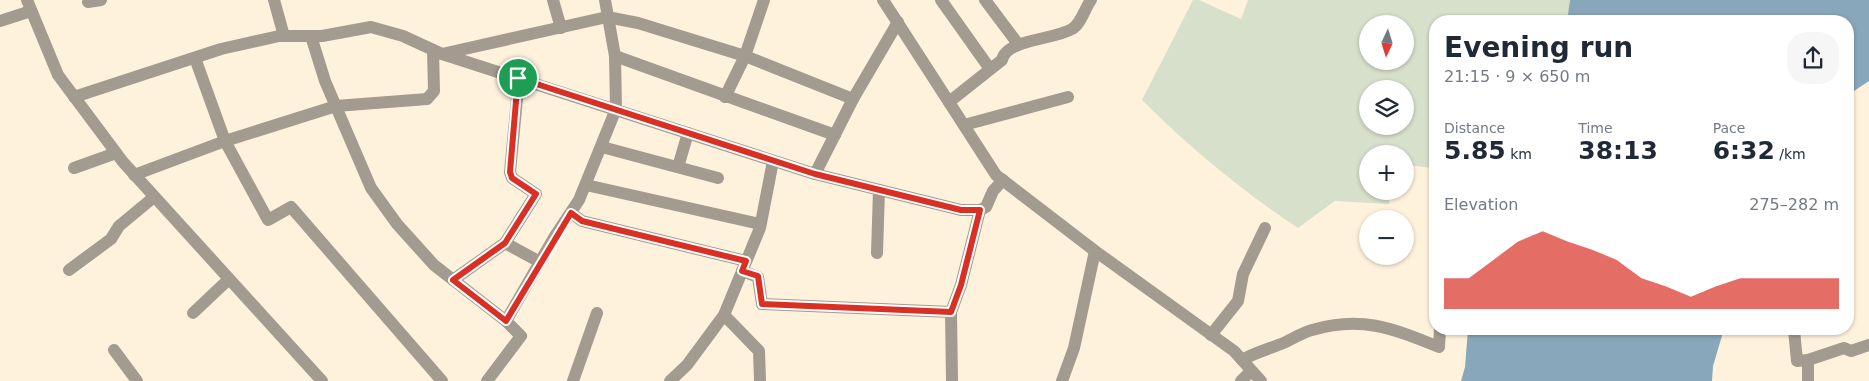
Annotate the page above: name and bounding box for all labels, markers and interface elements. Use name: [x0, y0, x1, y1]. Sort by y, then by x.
north arrow: [1359, 15, 1414, 70]
map controls: [1359, 15, 1414, 265]
text: Evening run: [1444, 31, 1633, 64]
button: share: [1787, 32, 1839, 84]
pin: [497, 57, 539, 99]
icon: arrive: [504, 64, 532, 92]
text: 21:15 · 9 × 650 m: [1444, 67, 1590, 86]
button: layers: [1359, 80, 1414, 135]
text: Distance: [1444, 120, 1505, 136]
text: Time: [1578, 120, 1613, 136]
text: Pace: [1713, 120, 1745, 136]
text: 5.85: [1444, 136, 1506, 165]
text: 38:13: [1578, 136, 1658, 165]
text: 6:32: [1713, 136, 1775, 165]
button: +: [1359, 145, 1414, 200]
text: km: [1506, 146, 1532, 162]
text: /km: [1775, 146, 1806, 162]
text: Elevation: [1444, 195, 1518, 214]
text: 275–282 m: [1749, 195, 1839, 214]
button: −: [1359, 210, 1414, 265]

